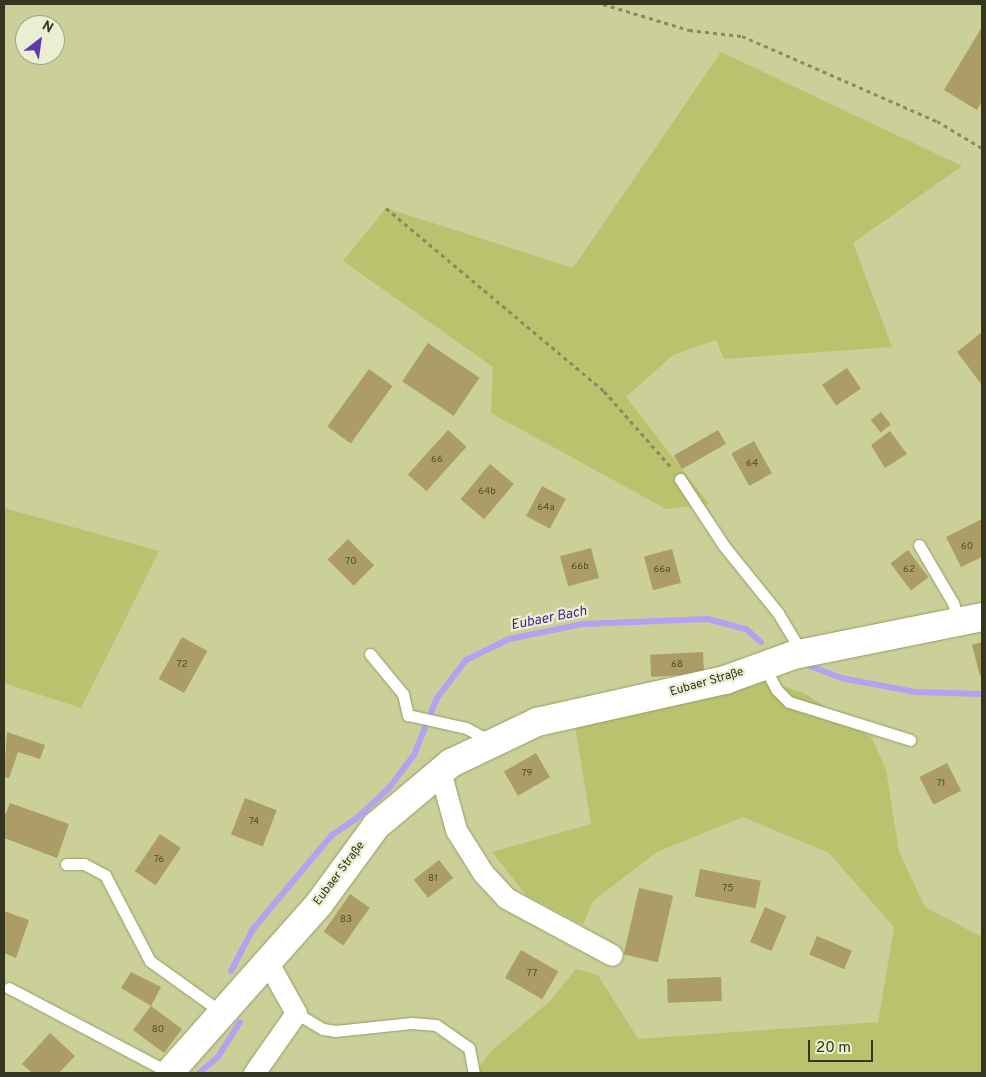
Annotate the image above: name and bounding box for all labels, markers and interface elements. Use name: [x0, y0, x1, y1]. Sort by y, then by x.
north arrow: [15, 15, 65, 65]
text: N: [39, 18, 56, 37]
house number: 66: [431, 454, 443, 466]
house number: 64: [746, 458, 758, 470]
house number: 64b: [478, 486, 496, 498]
house number: 64a: [537, 502, 555, 514]
house number: 60: [961, 541, 973, 553]
house number: 70: [345, 556, 357, 568]
house number: 66b: [571, 561, 589, 573]
house number: 66a: [653, 564, 671, 576]
house number: 62: [903, 564, 915, 576]
water label: Eubaer Bach: [510, 603, 588, 635]
house number: 72: [176, 659, 188, 671]
house number: 68: [671, 659, 683, 671]
street label: Eubaer Straße: [668, 666, 746, 700]
house number: 79: [521, 768, 533, 780]
house number: 71: [936, 778, 946, 790]
house number: 74: [249, 816, 259, 828]
street label: Eubaer Straße: [311, 839, 369, 909]
house number: 76: [154, 854, 164, 866]
house number: 81: [428, 873, 438, 885]
house number: 75: [722, 883, 734, 895]
house number: 83: [340, 914, 352, 926]
house number: 77: [527, 968, 537, 980]
house number: 80: [152, 1024, 164, 1036]
scale bar: [811, 1030, 876, 1062]
text: 20 m: [816, 1039, 851, 1058]

